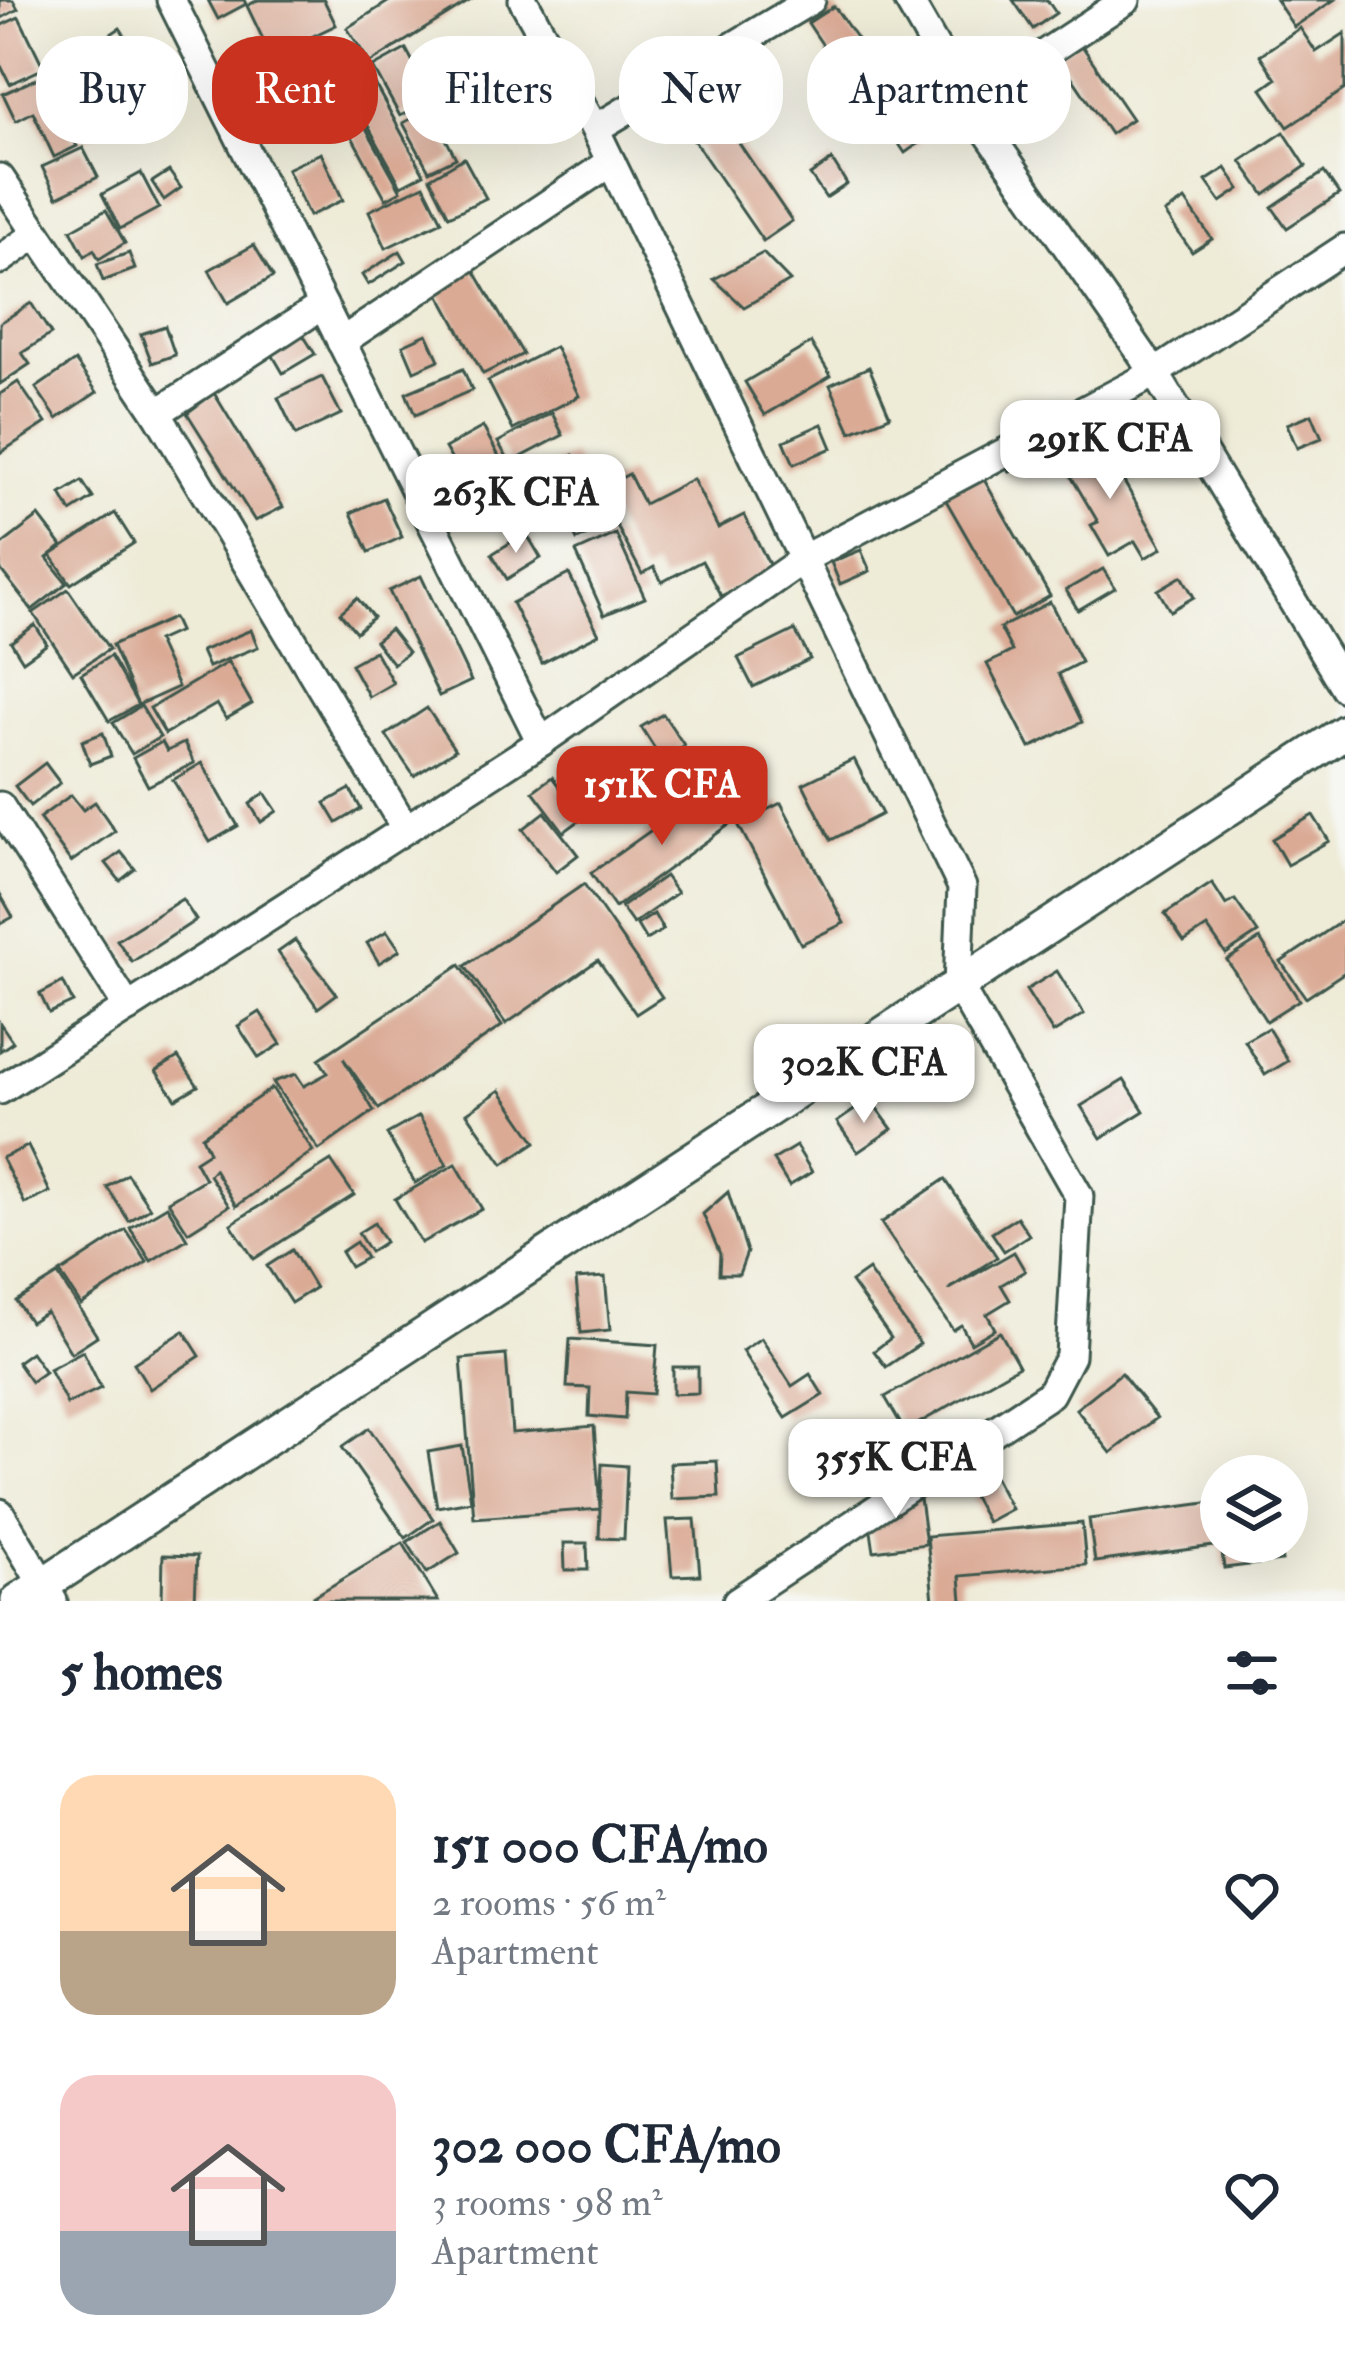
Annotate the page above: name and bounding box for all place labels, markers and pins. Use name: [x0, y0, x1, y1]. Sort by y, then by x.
pin: 291K CFA: [986, 400, 1234, 502]
pin: 263K CFA: [392, 454, 640, 556]
pin: 151K CFA: [538, 746, 786, 848]
pin: 302K CFA: [740, 1024, 988, 1126]
pin: 355K CFA: [772, 1419, 1020, 1521]

